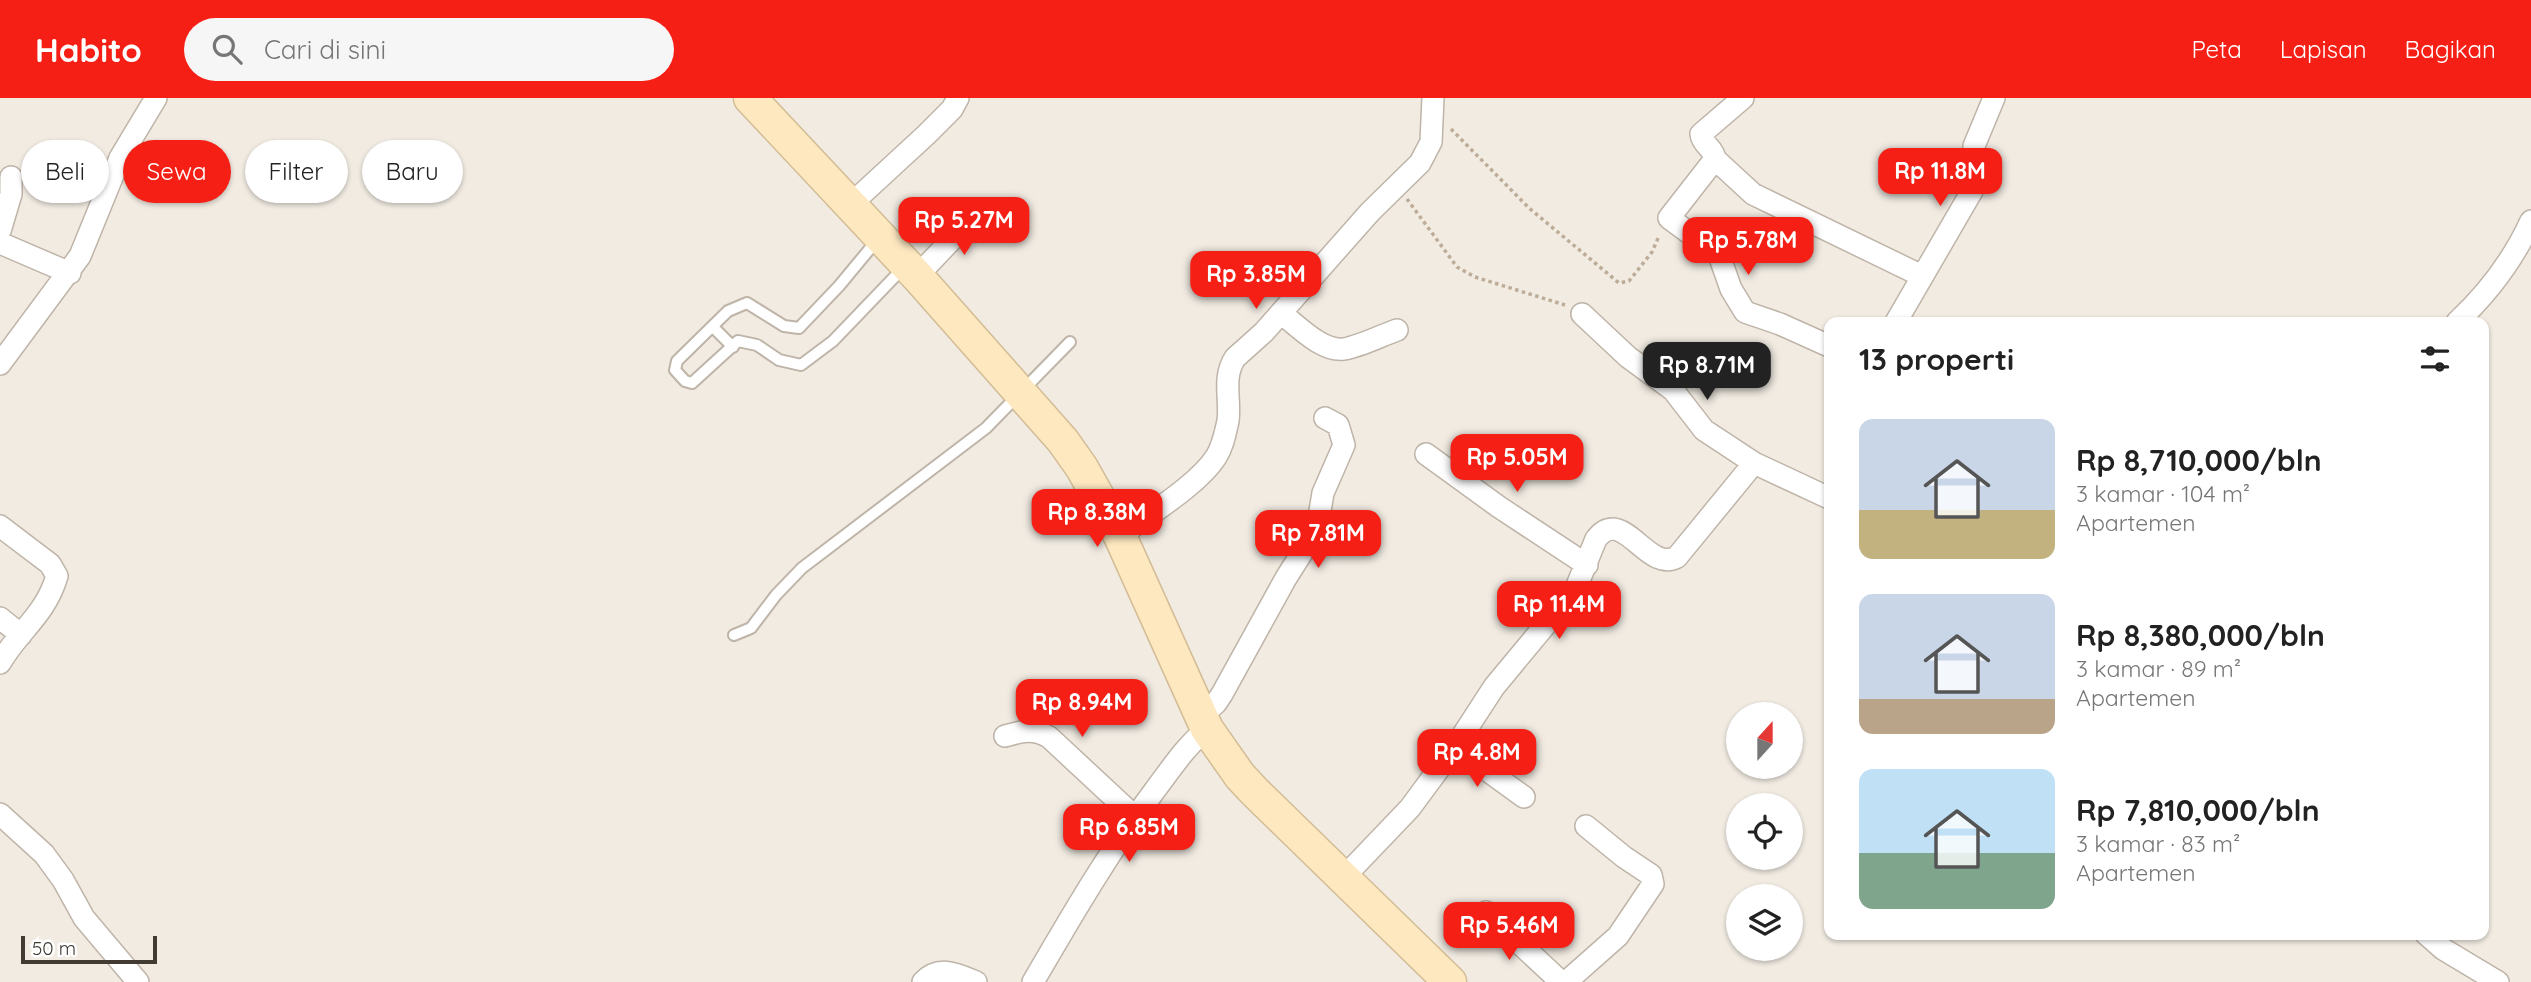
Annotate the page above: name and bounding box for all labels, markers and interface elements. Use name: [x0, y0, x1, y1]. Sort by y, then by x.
search box: [184, 18, 674, 81]
text: Habito: [35, 29, 142, 70]
icon: search: [208, 30, 246, 68]
text: Cari di sini: [264, 33, 386, 66]
text: Peta: [2191, 34, 2242, 64]
text: Lapisan: [2280, 34, 2367, 64]
text: Bagikan: [2405, 34, 2496, 64]
chip: Beli: [21, 140, 109, 203]
chip: Sewa: [123, 140, 231, 203]
chip: Filter: [245, 140, 348, 203]
chip: Baru: [362, 140, 463, 203]
pin: Rp 11.8M: [1868, 148, 2012, 208]
text: Rp 11.8M: [1894, 156, 1986, 185]
pin: Rp 5.27M: [892, 198, 1036, 257]
text: Rp 5.27M: [914, 205, 1014, 234]
pin: Rp 5.78M: [1676, 218, 1820, 277]
text: Rp 5.78M: [1699, 225, 1797, 254]
pin: Rp 3.85M: [1184, 252, 1328, 311]
text: Rp 3.85M: [1206, 259, 1306, 288]
text: 13 properti: [1859, 340, 2014, 378]
icon: filters: [2416, 340, 2454, 378]
pin: Rp 8.71M: [1635, 342, 1779, 402]
text: Rp 8.71M: [1659, 350, 1755, 379]
pin: Rp 5.05M: [1445, 434, 1589, 494]
text: Rp 8,710,000/bln: [2076, 441, 2322, 479]
text: Rp 5.05M: [1467, 442, 1567, 471]
icon: home: [1915, 447, 1999, 531]
text: 3 kamar · 104 m²: [2076, 479, 2250, 508]
pin: Rp 8.38M: [1025, 490, 1169, 549]
text: Rp 8.38M: [1048, 497, 1146, 526]
text: Apartemen: [2076, 508, 2196, 537]
pin: Rp 7.81M: [1246, 510, 1390, 570]
text: Rp 7.81M: [1271, 518, 1365, 547]
pin: Rp 11.4M: [1487, 582, 1631, 641]
text: Rp 11.4M: [1513, 589, 1605, 618]
text: Rp 8,380,000/bln: [2076, 616, 2325, 654]
icon: home: [1915, 622, 1999, 706]
text: 3 kamar · 89 m²: [2076, 654, 2241, 683]
pin: Rp 8.94M: [1010, 680, 1154, 739]
text: Apartemen: [2076, 683, 2196, 712]
text: Rp 8.94M: [1032, 687, 1132, 716]
north arrow: [1726, 702, 1802, 779]
map controls: [1726, 702, 1803, 961]
pin: Rp 4.8M: [1412, 730, 1542, 789]
text: Rp 4.8M: [1433, 737, 1521, 766]
text: Rp 7,810,000/bln: [2076, 791, 2320, 829]
button: locate: [1726, 793, 1803, 870]
icon: home: [1915, 797, 1999, 881]
pin: Rp 6.85M: [1057, 804, 1201, 864]
text: Rp 6.85M: [1079, 812, 1179, 841]
text: 3 kamar · 83 m²: [2076, 829, 2240, 858]
text: Apartemen: [2076, 858, 2196, 887]
button: layers: [1726, 884, 1803, 961]
pin: Rp 5.46M: [1437, 902, 1581, 962]
text: Rp 5.46M: [1459, 910, 1559, 939]
scale bar: [21, 933, 158, 965]
text: 50 m: [32, 936, 76, 960]

